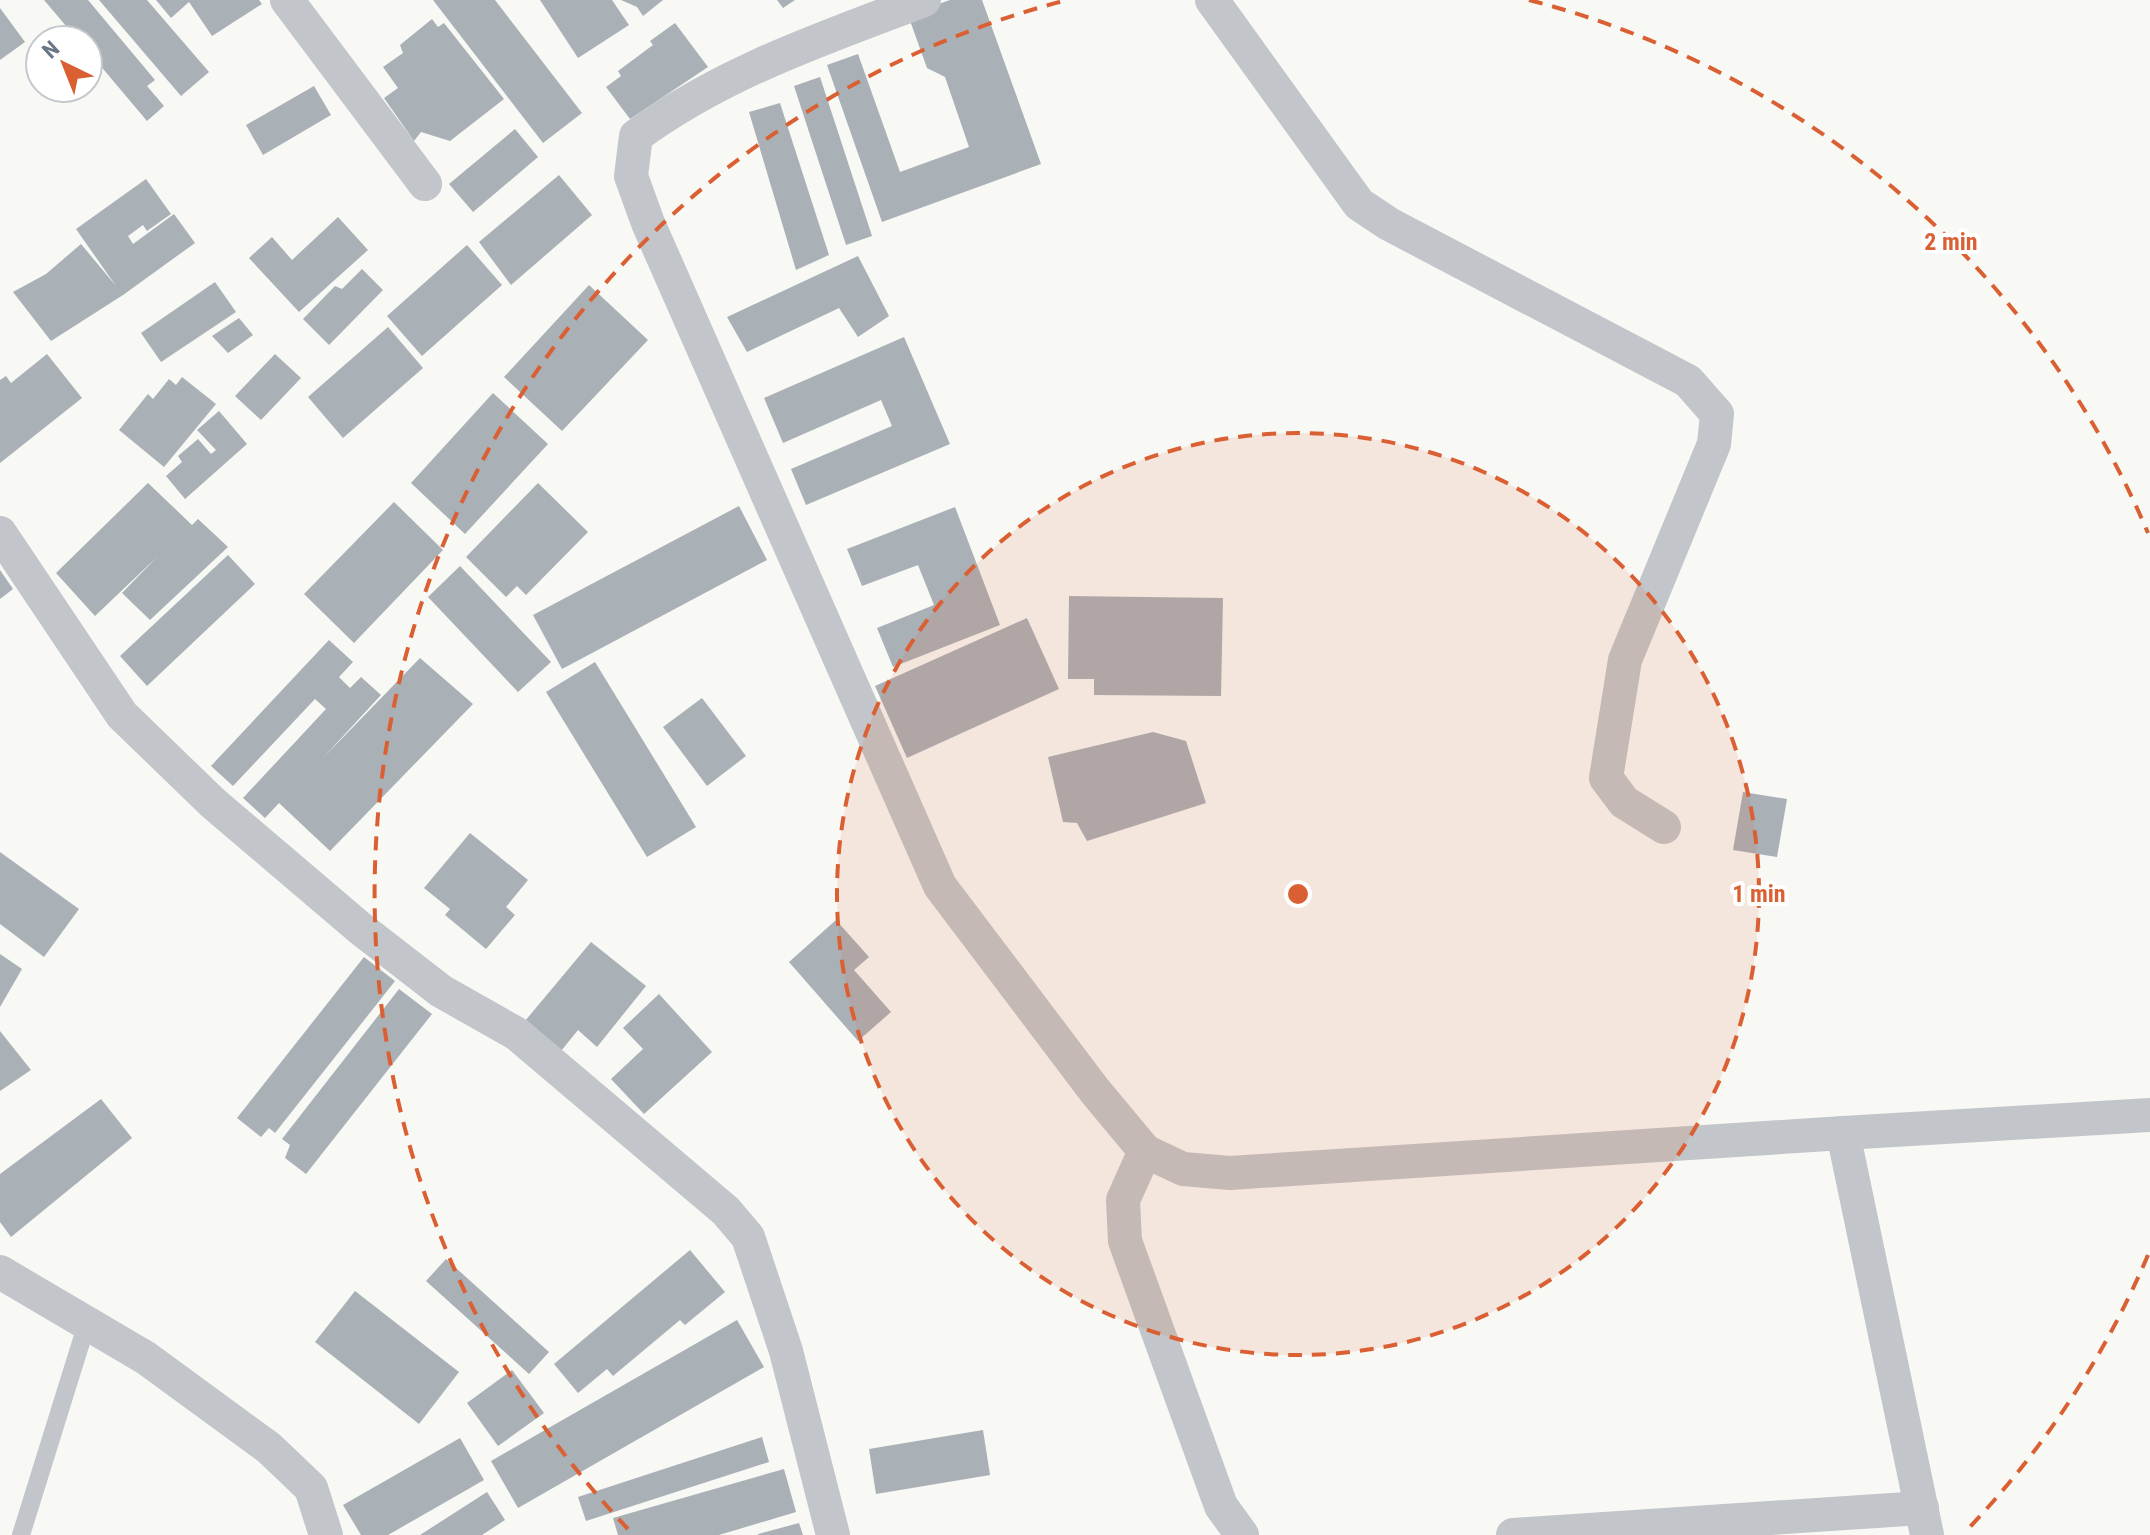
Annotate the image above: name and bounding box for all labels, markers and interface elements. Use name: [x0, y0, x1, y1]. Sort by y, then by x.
north arrow: [24, 24, 104, 104]
text: N: [37, 36, 64, 63]
text: 2 min: [1924, 228, 1978, 256]
centre of rings: [1284, 880, 1312, 908]
text: 1 min: [1732, 880, 1786, 908]

